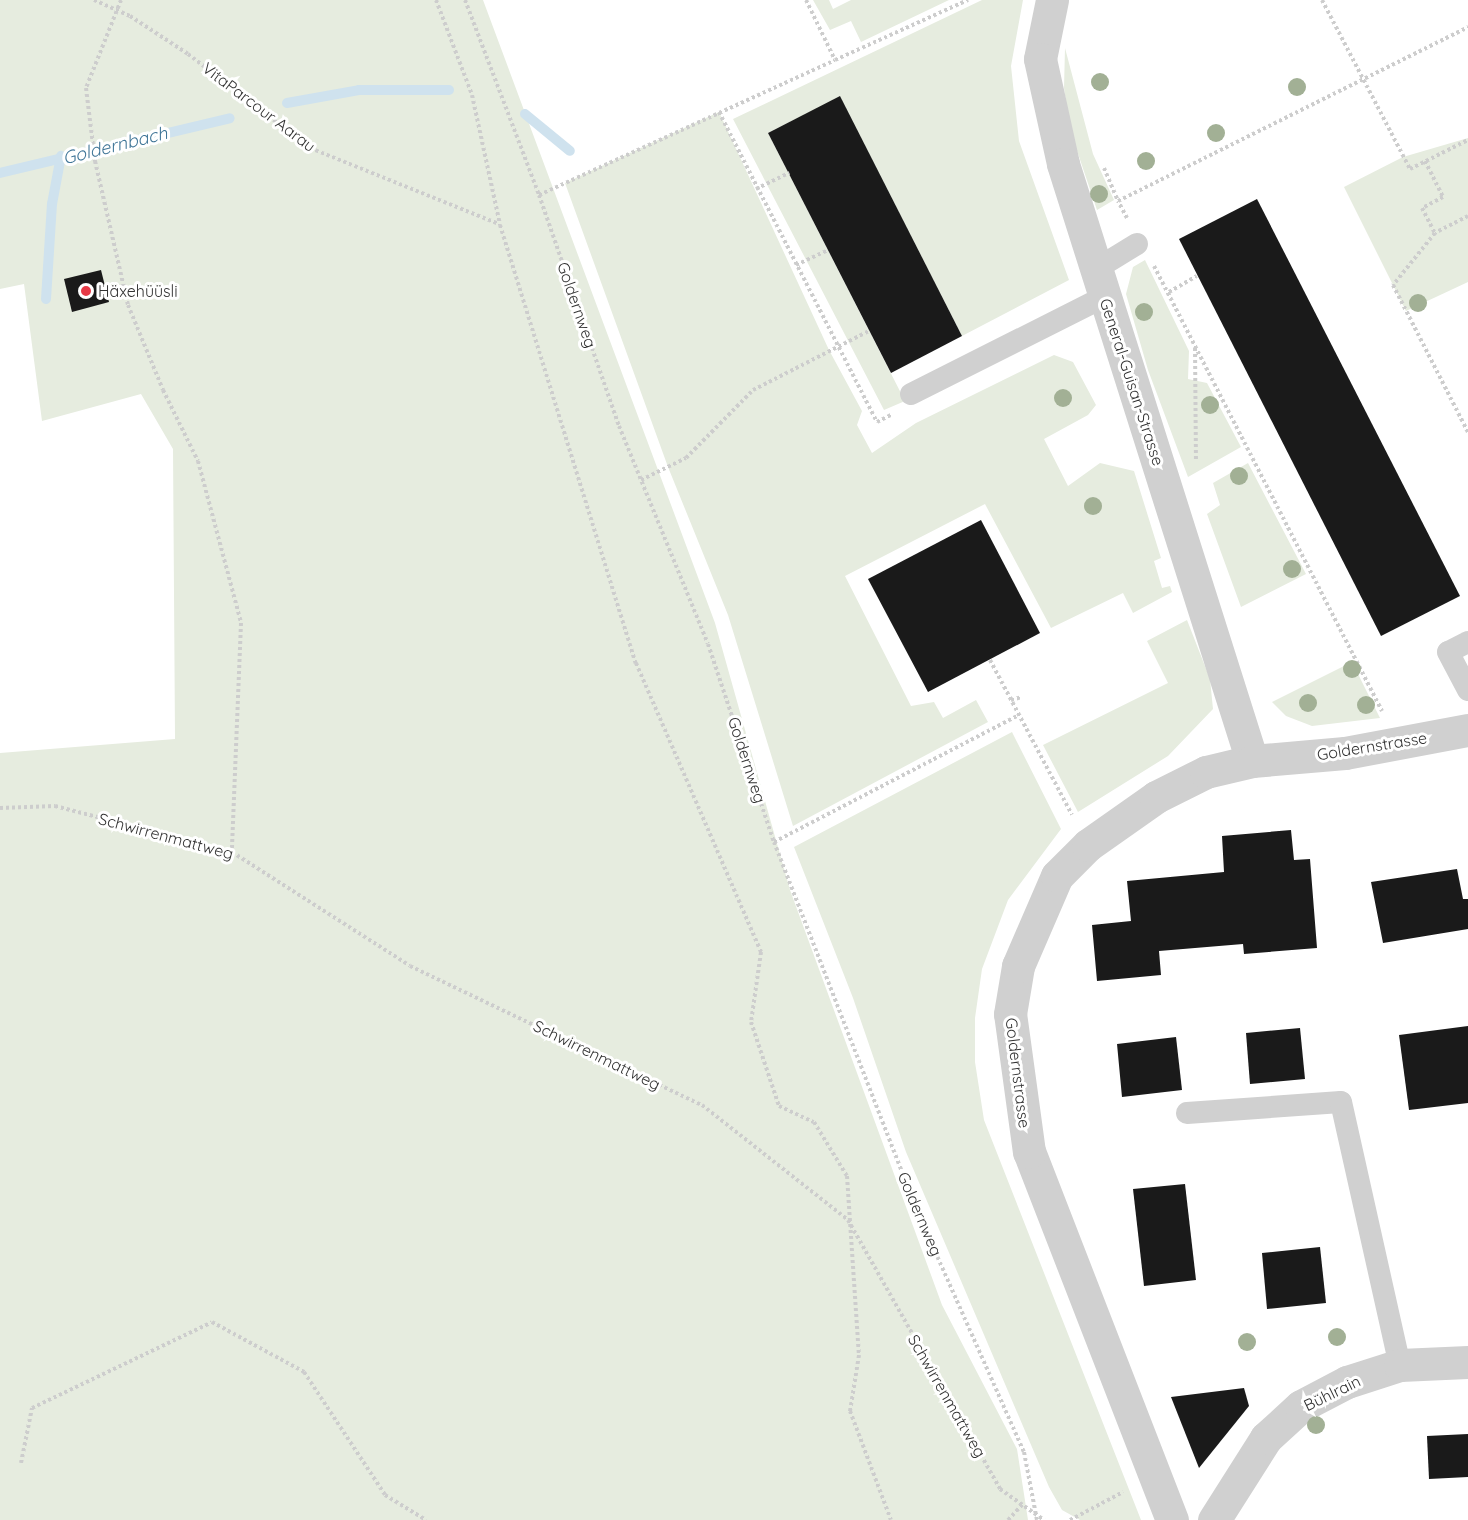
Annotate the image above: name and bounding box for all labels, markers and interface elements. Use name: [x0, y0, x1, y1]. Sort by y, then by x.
street label: VitaParcour Aarau: [199, 58, 319, 156]
water label: Goldernbach: [60, 123, 170, 169]
street label: Goldernweg: [553, 260, 601, 350]
place label: Häxehüüsli: [98, 281, 178, 301]
marker: Häxehüüsli: [79, 284, 93, 298]
street label: General-Guisan-Strasse: [1096, 296, 1168, 468]
street label: Goldernweg: [724, 715, 770, 805]
street label: Goldernstrasse: [1316, 728, 1428, 764]
street label: Schwirrenmattweg: [96, 809, 236, 863]
street label: Schwirrenmattweg: [530, 1016, 664, 1094]
street label: Goldernstrasse: [1002, 1017, 1034, 1129]
street label: Goldernweg: [894, 1169, 946, 1259]
street label: Schwirrenmattweg: [904, 1331, 990, 1461]
street label: Bühlrain: [1301, 1371, 1363, 1415]

